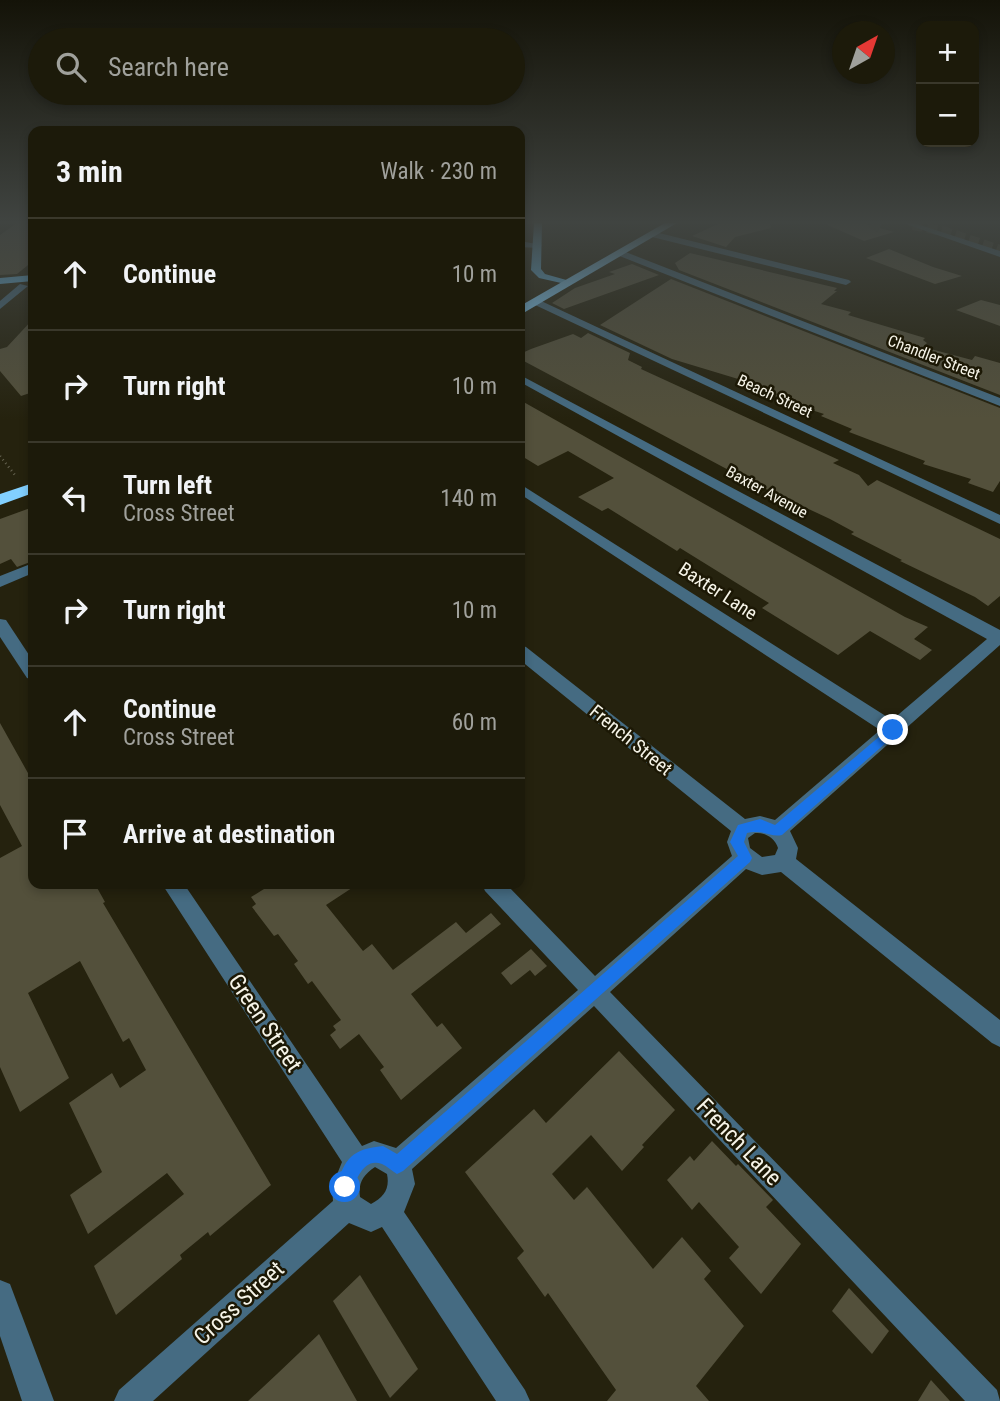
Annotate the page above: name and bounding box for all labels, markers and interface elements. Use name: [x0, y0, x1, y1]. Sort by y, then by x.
north arrow: [832, 21, 895, 84]
map controls: [916, 21, 979, 147]
button: +: [916, 21, 979, 84]
search box: [28, 28, 525, 105]
icon: search: [52, 48, 90, 86]
text: Search here: [108, 52, 229, 82]
button: −: [916, 84, 979, 147]
text: 3 min: [56, 154, 123, 189]
text: Walk · 230 m: [380, 158, 497, 185]
icon: ahead: [56, 255, 94, 293]
text: Continue: [123, 259, 216, 289]
text: 10 m: [452, 261, 497, 288]
street label: Chandler Street: [885, 331, 983, 383]
icon: right: [56, 367, 94, 405]
street label: Beach Street: [735, 370, 816, 422]
text: Turn right: [123, 371, 225, 401]
text: 10 m: [452, 373, 497, 400]
street label: Baxter Avenue: [723, 462, 811, 522]
text: Turn left: [123, 470, 212, 500]
icon: left: [56, 479, 94, 517]
text: 140 m: [440, 485, 497, 512]
text: Cross Street: [123, 500, 235, 527]
street label: Baxter Lane: [675, 557, 762, 625]
icon: right: [56, 591, 94, 629]
text: Turn right: [123, 595, 225, 625]
text: 10 m: [452, 597, 497, 624]
text: Continue: [123, 694, 216, 724]
street label: French Street: [585, 700, 677, 780]
icon: ahead: [56, 703, 94, 741]
text: 60 m: [452, 709, 497, 736]
route end: [877, 714, 908, 745]
text: Cross Street: [123, 724, 235, 751]
icon: arrive: [56, 815, 94, 853]
text: Arrive at destination: [123, 819, 335, 849]
street label: Green Street: [222, 969, 308, 1077]
street label: French Lane: [691, 1093, 787, 1191]
route start: [329, 1171, 360, 1202]
street label: Cross Street: [189, 1256, 289, 1350]

